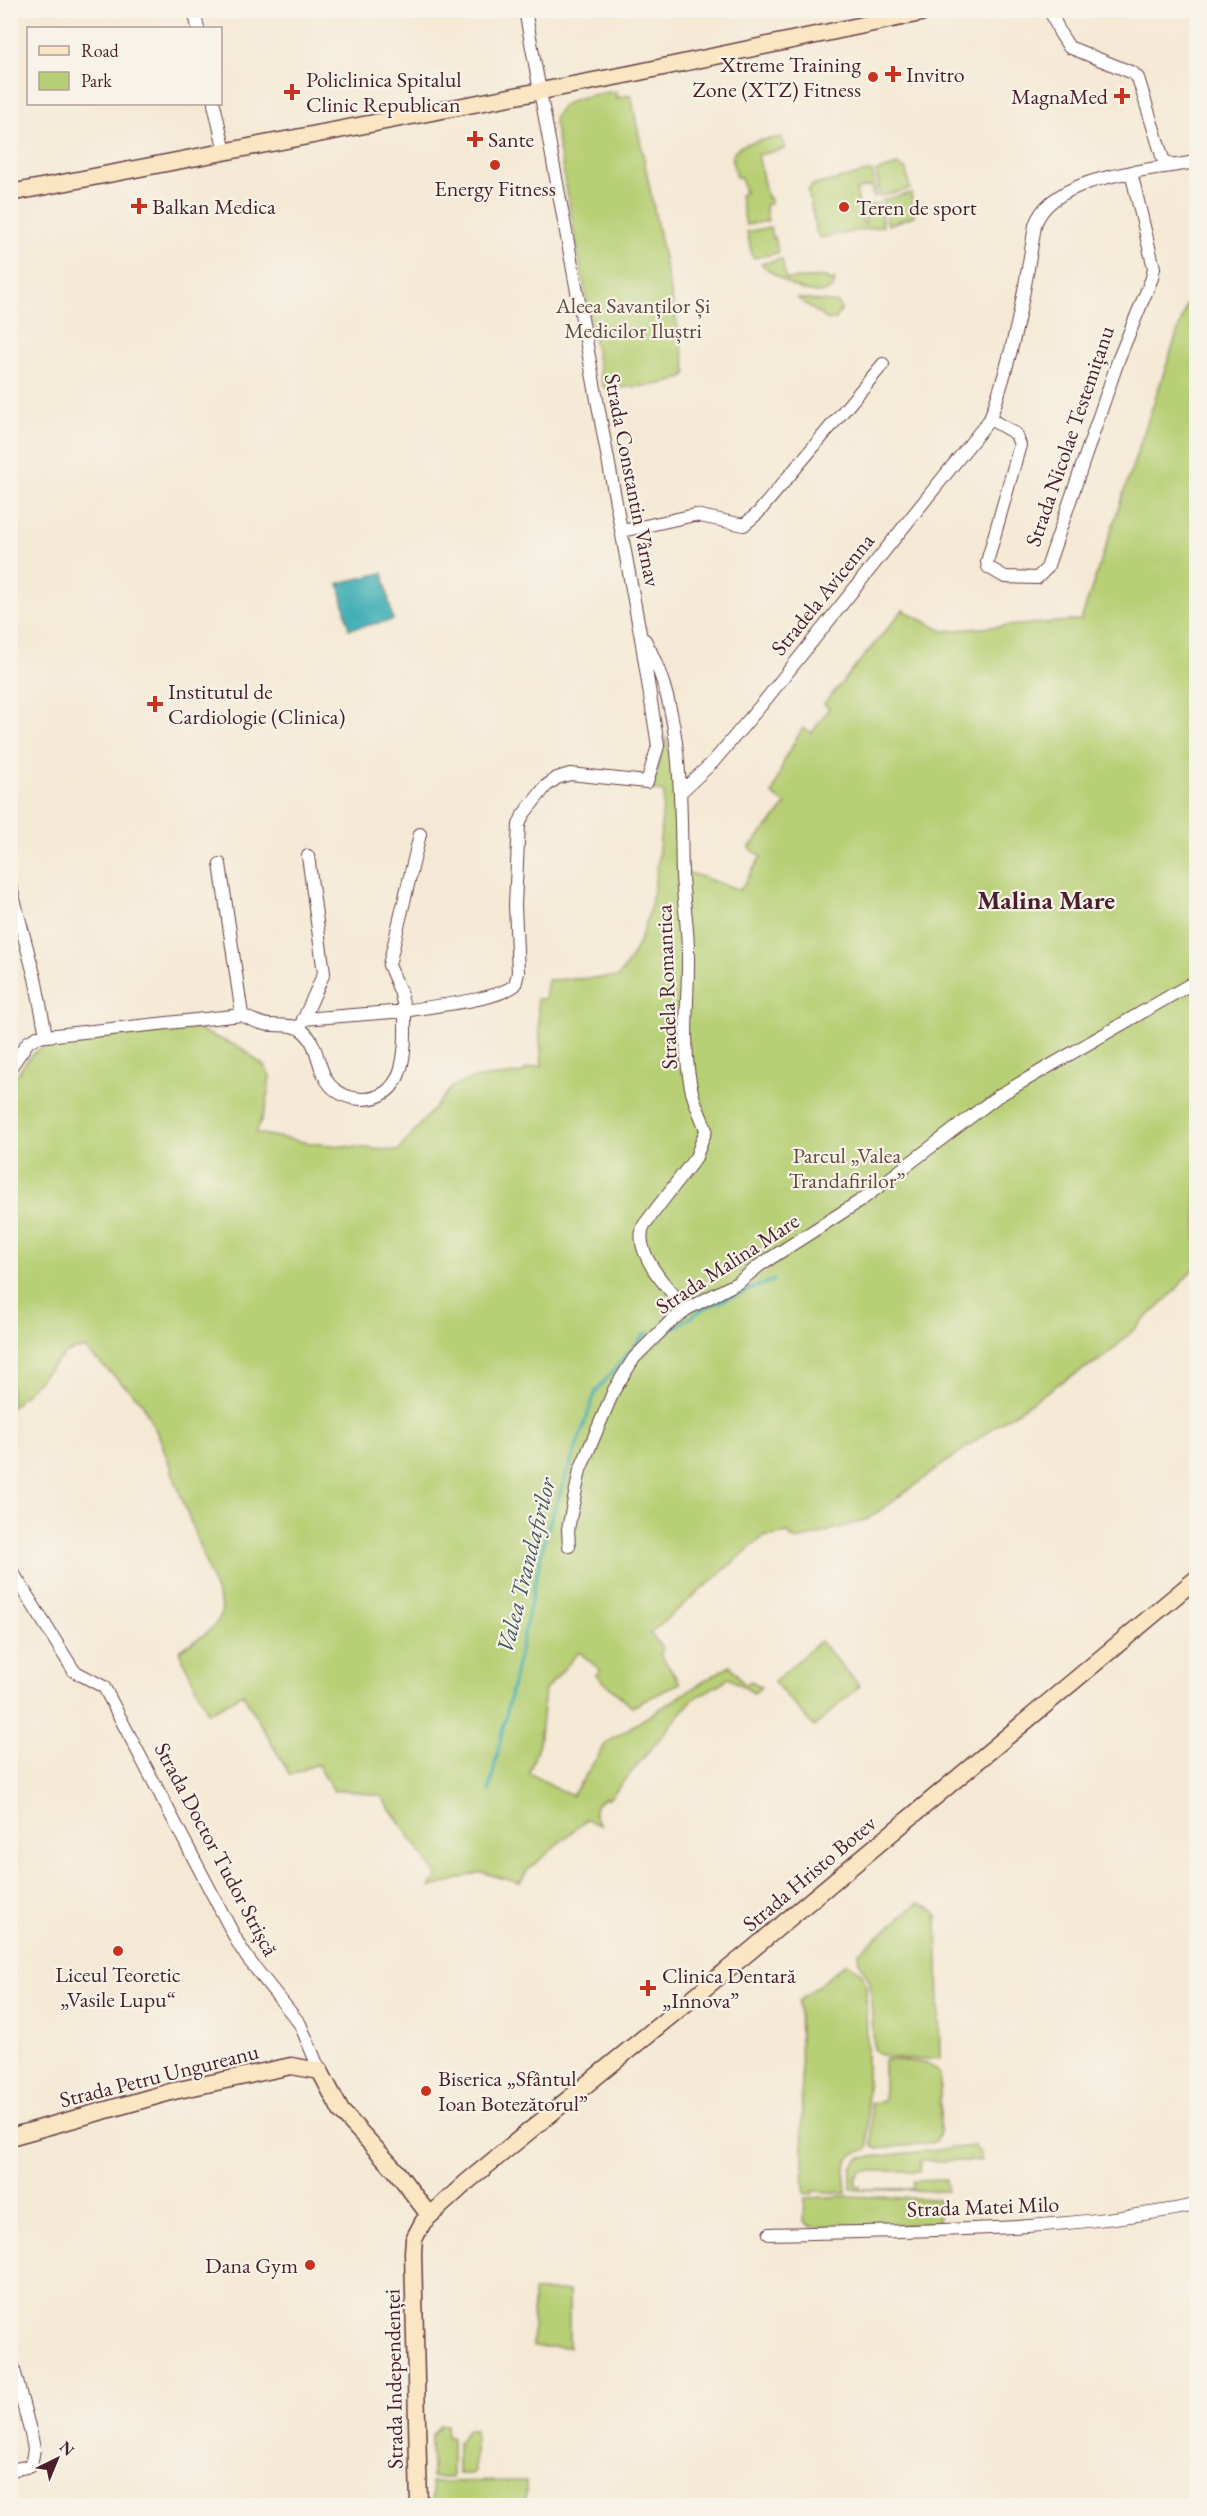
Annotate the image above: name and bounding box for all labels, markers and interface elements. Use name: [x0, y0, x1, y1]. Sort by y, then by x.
legend: [27, 27, 222, 105]
text: Road: [81, 39, 120, 62]
place label: Xtreme Training Zone (XTZ) Fitness: [692, 50, 861, 104]
place label: Invitro: [906, 60, 965, 89]
place label: Policlinica Spitalul Clinic Republican: [306, 65, 462, 119]
marker: Invitro: [884, 65, 902, 83]
text: Park: [81, 69, 112, 92]
marker: Xtreme Training Zone (XTZ) Fitness: [866, 70, 880, 84]
place label: MagnaMed: [1011, 82, 1109, 111]
marker: Policlinica Spitalul Clinic Republican: [283, 83, 301, 101]
marker: MagnaMed: [1113, 87, 1131, 105]
place label: Sante: [488, 125, 535, 154]
marker: Sante: [466, 130, 484, 148]
marker: Energy Fitness: [488, 158, 502, 172]
place label: Energy Fitness: [434, 174, 556, 203]
place label: Balkan Medica: [152, 192, 276, 221]
place label: Teren de sport: [856, 193, 977, 222]
marker: Balkan Medica: [130, 197, 148, 215]
marker: Teren de sport: [837, 200, 851, 214]
park label: Aleea Savanților Și Medicilor Iluștri: [555, 291, 710, 345]
street label: Strada Nicolae Testemițanu: [1018, 322, 1121, 550]
street label: Strada Constantin Vârnav: [598, 371, 667, 590]
street label: Stradela Avicenna: [764, 527, 881, 661]
place label: Institutul de Cardiologie (Clinica): [168, 677, 346, 731]
marker: Institutul de Cardiologie (Clinica): [146, 695, 164, 713]
district label: Malina Mare: [977, 883, 1115, 917]
street label: Stradela Romantica: [649, 904, 684, 1070]
park label: Parcul „Valea Trandafirilor”: [788, 1141, 906, 1195]
street label: Strada Malina Mare: [650, 1206, 805, 1321]
water label: Valea Trandafirilor: [489, 1472, 563, 1655]
street label: Strada Doctor Tudor Strișcă: [148, 1737, 285, 1961]
street label: Strada Hristo Botev: [736, 1809, 883, 1938]
marker: Liceul Teoretic „Vasile Lupu“: [111, 1944, 125, 1958]
place label: Liceul Teoretic „Vasile Lupu“: [55, 1960, 181, 2014]
place label: Clinica Dentară „Innova”: [662, 1961, 796, 2015]
marker: Clinica Dentară „Innova”: [639, 1979, 657, 1997]
street label: Strada Petru Ungureanu: [56, 2037, 262, 2114]
place label: Biserica „Sfântul Ioan Botezătorul”: [438, 2064, 588, 2118]
marker: Biserica „Sfântul Ioan Botezătorul”: [419, 2084, 433, 2098]
street label: Strada Matei Milo: [906, 2189, 1060, 2224]
place label: Dana Gym: [205, 2251, 298, 2280]
marker: Dana Gym: [303, 2258, 317, 2272]
street label: Strada Independenței: [377, 2289, 410, 2469]
north arrow: [27, 2429, 87, 2489]
text: N: [55, 2436, 79, 2461]

